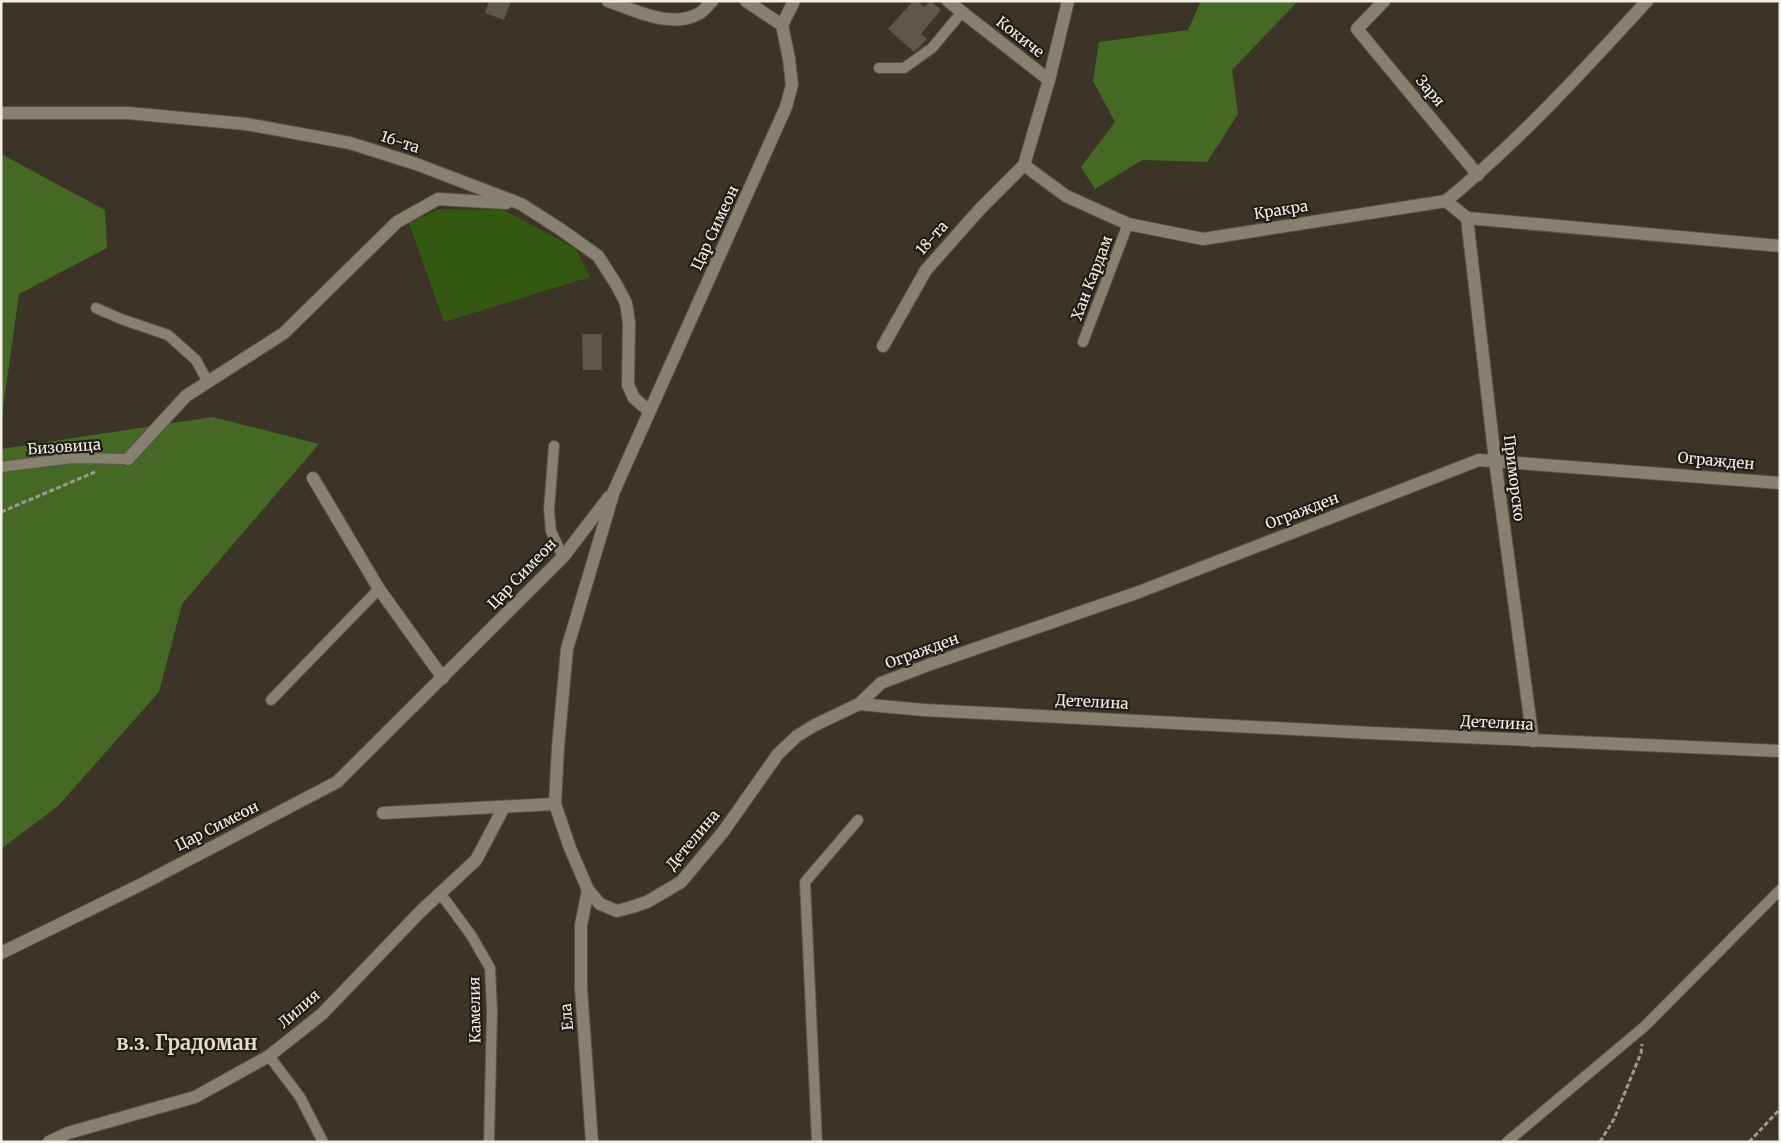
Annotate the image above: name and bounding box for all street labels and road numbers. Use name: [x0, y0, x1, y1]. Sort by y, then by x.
street label: Кокиче: [992, 12, 1048, 61]
street label: Заря: [1412, 71, 1449, 110]
street label: 16-та: [378, 126, 422, 157]
street label: Цар Симеон: [687, 182, 742, 273]
street label: Кракра: [1252, 196, 1309, 223]
street label: 18-та: [911, 217, 952, 259]
street label: Хан Кардам: [1067, 233, 1116, 323]
street label: Бизовица: [26, 434, 101, 459]
street label: Приморско: [1500, 434, 1529, 522]
street label: Огражден: [1677, 448, 1755, 473]
street label: Огражден: [1262, 488, 1341, 533]
street label: Цар Симеон: [483, 534, 560, 613]
street label: Огражден: [882, 628, 961, 673]
street label: Детелина: [1055, 690, 1129, 713]
street label: Детелина: [1460, 711, 1534, 734]
street label: Цар Симеон: [172, 796, 262, 855]
street label: Детелина: [662, 806, 723, 874]
street label: Камелия: [464, 976, 485, 1044]
street label: Лилия: [274, 985, 324, 1032]
street label: Ела: [556, 1003, 577, 1031]

